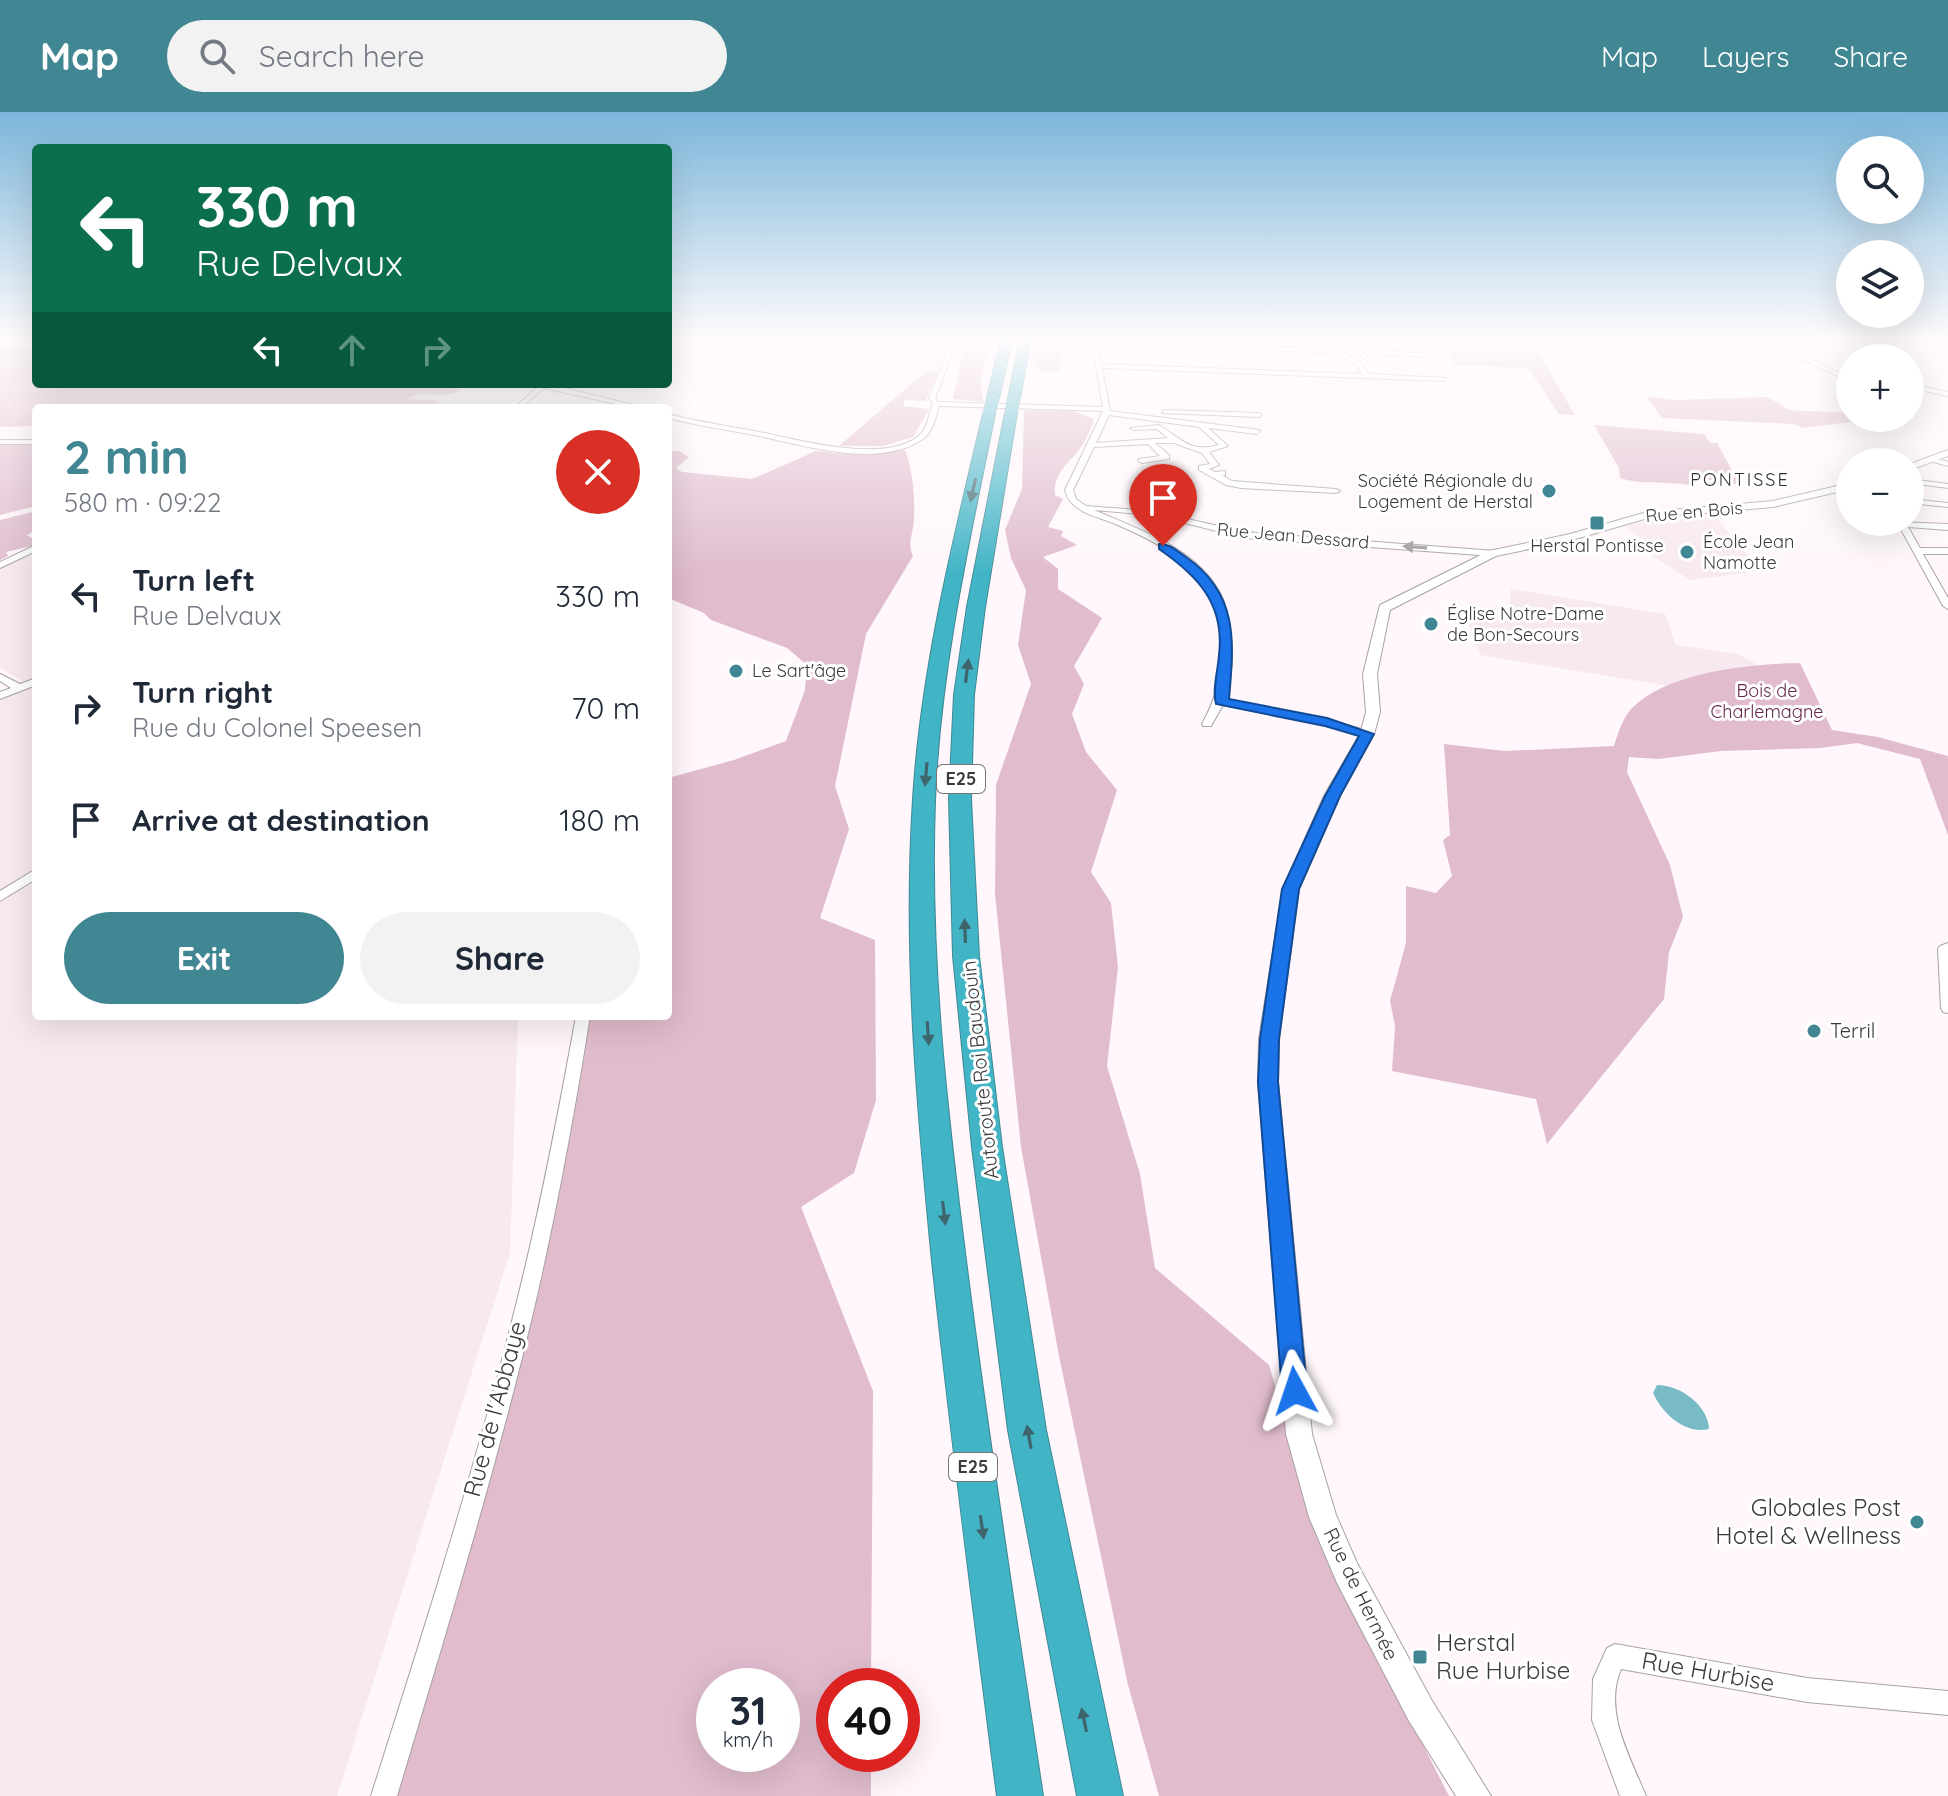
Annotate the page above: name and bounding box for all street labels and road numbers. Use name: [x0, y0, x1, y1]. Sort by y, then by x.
street label: Rue en Bois: [1644, 496, 1744, 527]
street label: Rue Jean Dessard: [1216, 517, 1370, 554]
road number: E25: [937, 765, 985, 793]
street label: Autoroute Roi Baudouin: [956, 959, 1003, 1181]
street label: Rue de l'Abbaye: [456, 1318, 532, 1500]
road number: E25: [949, 1453, 997, 1481]
street label: Rue de Hermée: [1319, 1523, 1404, 1664]
street label: Rue Hurbise: [1639, 1645, 1777, 1697]

